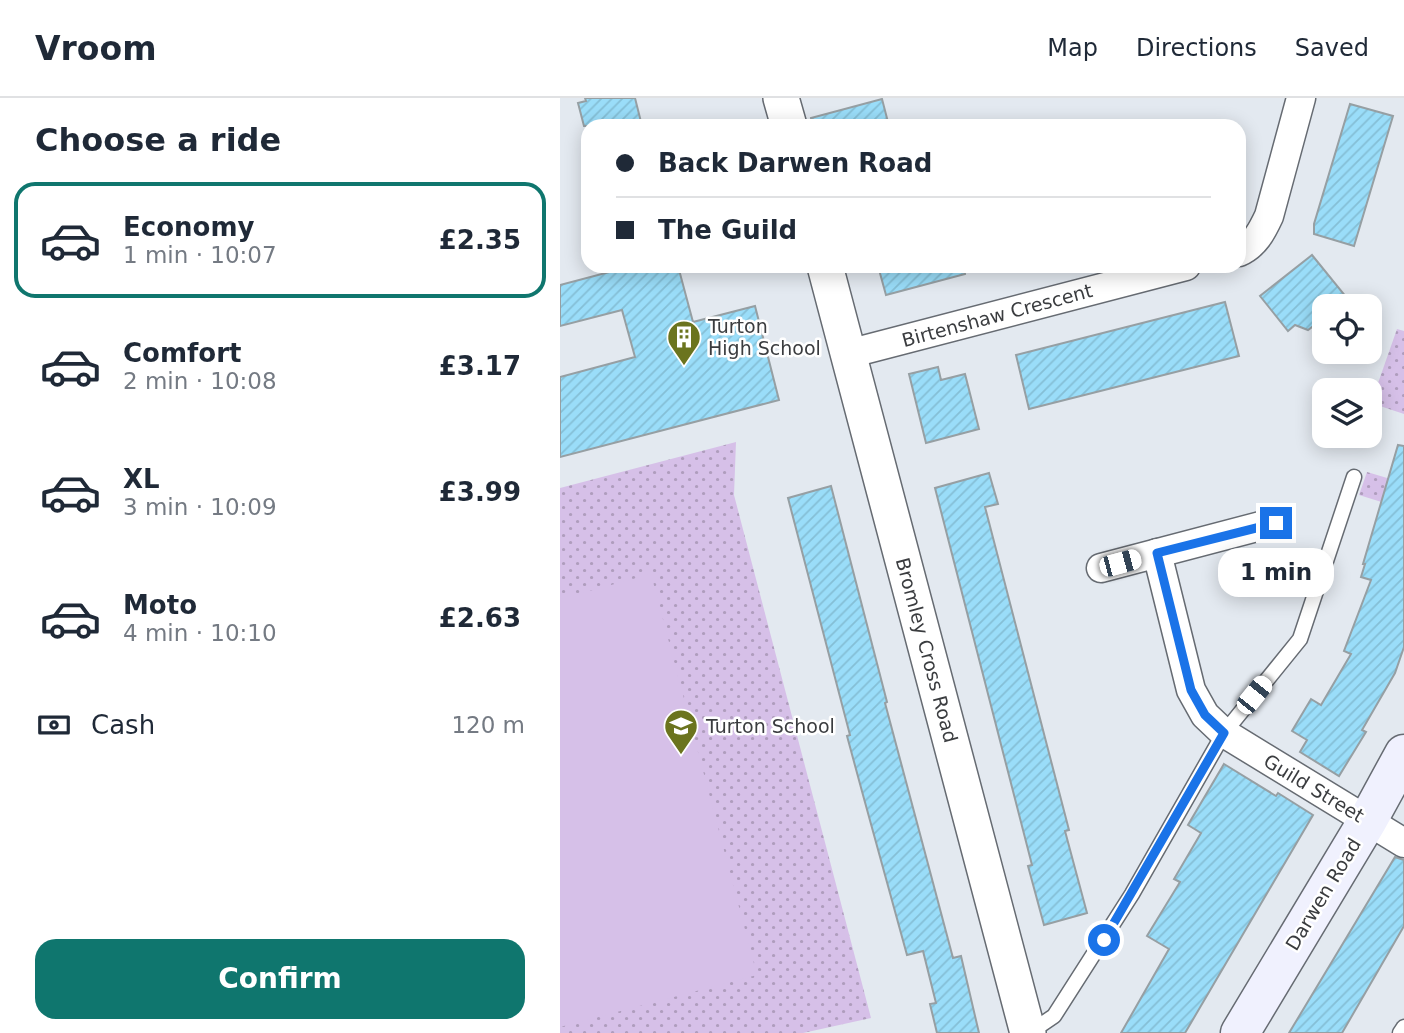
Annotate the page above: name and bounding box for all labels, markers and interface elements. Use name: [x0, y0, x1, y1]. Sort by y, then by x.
text: Vroom: [35, 29, 157, 68]
text: Map: [1047, 34, 1098, 62]
text: Directions: [1136, 34, 1257, 62]
text: Saved: [1295, 34, 1369, 62]
text: Choose a ride: [35, 121, 281, 159]
text: Back Darwen Road: [658, 148, 932, 178]
icon: car: [39, 209, 102, 272]
text: Economy: [123, 212, 254, 242]
text: The Guild: [658, 215, 797, 245]
text: £2.35: [439, 225, 521, 255]
text: 1 min · 10:07: [123, 242, 277, 268]
street label: Birtenshaw Crescent: [899, 279, 1095, 351]
map controls: [1312, 294, 1382, 448]
button: locate: [1312, 294, 1382, 364]
place label: Turton High School: [707, 315, 821, 359]
building icon: Turton High School: [665, 318, 703, 367]
icon: car: [39, 335, 102, 398]
text: Comfort: [123, 338, 241, 368]
text: £3.17: [439, 351, 521, 381]
text: 2 min · 10:08: [123, 368, 277, 394]
button: layers: [1312, 378, 1382, 448]
icon: car: [39, 461, 102, 524]
text: XL: [123, 464, 160, 494]
text: £3.99: [439, 477, 521, 507]
text: 3 min · 10:09: [123, 494, 277, 520]
route end: [1260, 507, 1292, 539]
car: [1097, 547, 1144, 579]
callout: 1 min: [1218, 548, 1334, 597]
street label: Bromley Cross Road: [892, 555, 962, 745]
text: 1 min: [1240, 559, 1312, 585]
icon: car: [39, 587, 102, 650]
text: Moto: [123, 590, 197, 620]
text: £2.63: [439, 603, 521, 633]
text: 4 min · 10:10: [123, 620, 277, 646]
car: [1233, 672, 1276, 718]
icon: cash: [35, 706, 73, 744]
school or university icon: Turton School: [662, 707, 700, 756]
text: Cash: [91, 710, 155, 740]
text: 120 m: [451, 712, 525, 738]
place label: Turton School: [705, 715, 835, 737]
street label: Guild Street: [1260, 749, 1368, 827]
street label: Darwen Road: [1281, 834, 1365, 954]
route start: [1088, 924, 1120, 956]
button: Confirm: [35, 939, 525, 1019]

